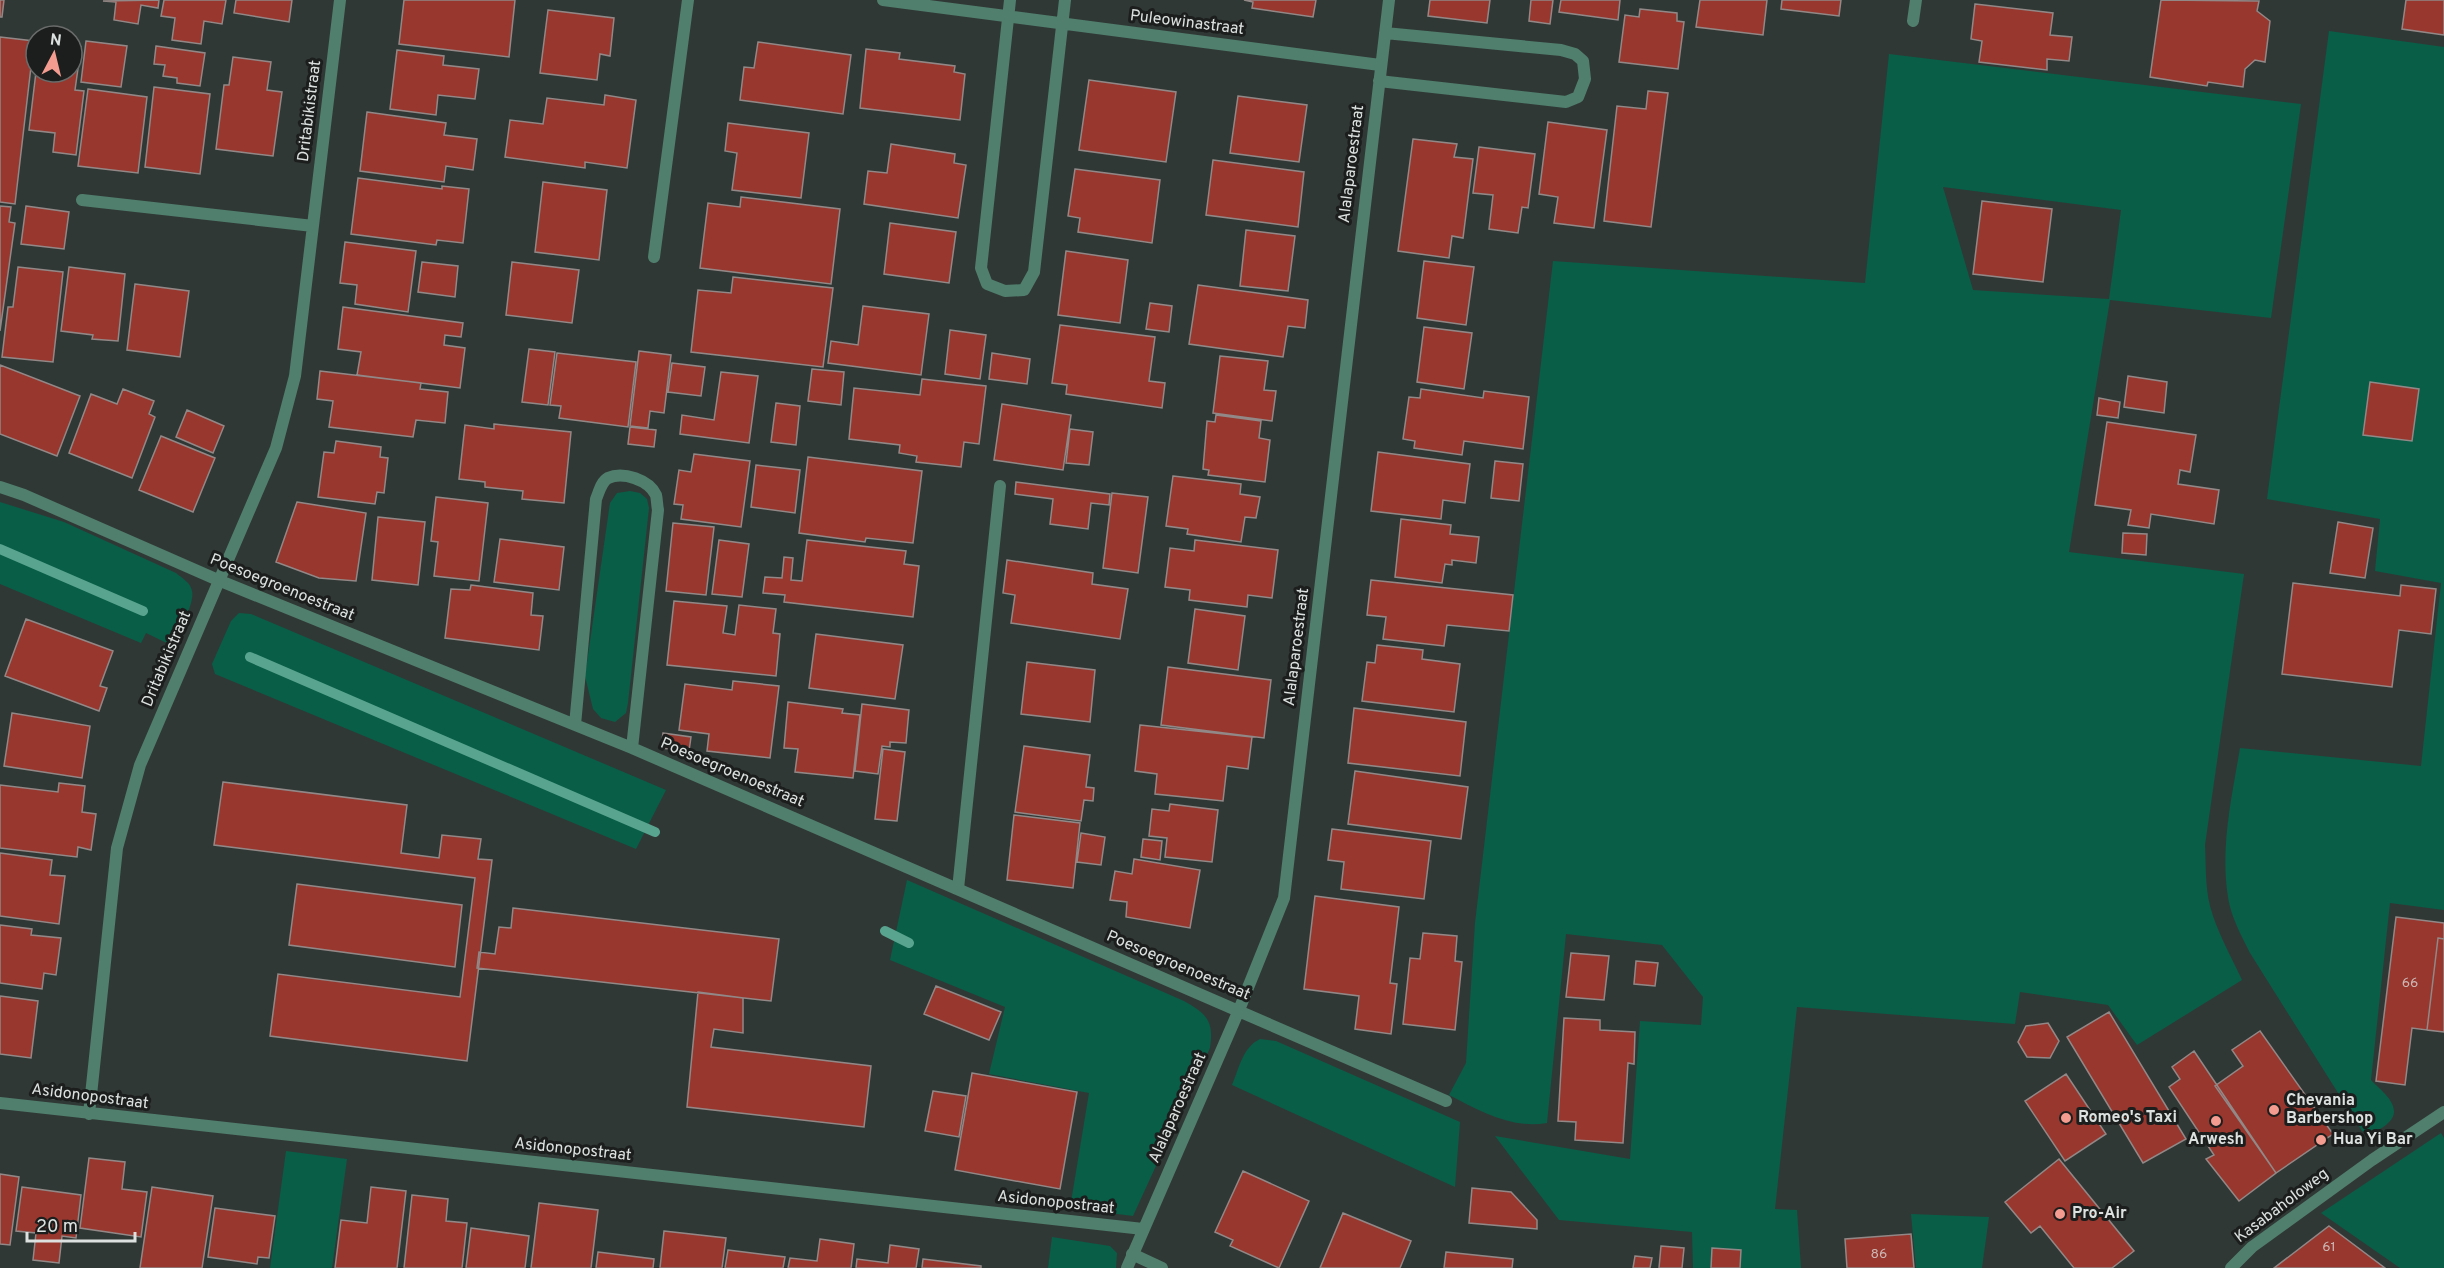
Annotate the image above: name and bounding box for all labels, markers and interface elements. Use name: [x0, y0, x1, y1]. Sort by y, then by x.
street label: Puleowinastraat: [1129, 6, 1245, 40]
north arrow: [24, 24, 84, 84]
text: N: [49, 30, 63, 52]
street label: Dritabikistraat: [294, 59, 326, 163]
street label: Alalaparoestraat: [1335, 104, 1369, 224]
street label: Poesoegroenoestraat: [207, 550, 357, 626]
street label: Alalaparoestraat: [1280, 587, 1314, 707]
street label: Dritabikistraat: [138, 608, 196, 710]
street label: Poesoegroenoestraat: [657, 734, 807, 812]
street label: Poesoegroenoestraat: [1103, 927, 1253, 1005]
house number: 66: [2402, 975, 2418, 992]
street label: Alalaparoestraat: [1145, 1050, 1211, 1166]
street label: Asidonopostraat: [30, 1080, 150, 1114]
place label: Chevania Barbershop: [2286, 1091, 2373, 1129]
marker: Chevania Barbershop: [2267, 1103, 2281, 1117]
place label: Romeo's Taxi: [2078, 1108, 2177, 1128]
marker: Romeo's Taxi: [2059, 1111, 2073, 1125]
marker: Arwesh: [2209, 1114, 2223, 1128]
place label: Arwesh: [2188, 1130, 2244, 1150]
place label: Hua Yi Bar: [2333, 1130, 2413, 1150]
marker: Hua Yi Bar: [2314, 1133, 2328, 1147]
street label: Asidonopostraat: [513, 1134, 633, 1166]
street label: Kasabaholoweg: [2231, 1164, 2333, 1248]
street label: Asidonopostraat: [996, 1187, 1116, 1219]
place label: Pro-Air: [2072, 1204, 2127, 1224]
scale bar: [27, 1205, 135, 1243]
marker: Pro-Air: [2053, 1207, 2067, 1221]
text: 20 m: [36, 1216, 78, 1239]
house number: 61: [2322, 1239, 2336, 1256]
house number: 86: [1871, 1246, 1887, 1263]

